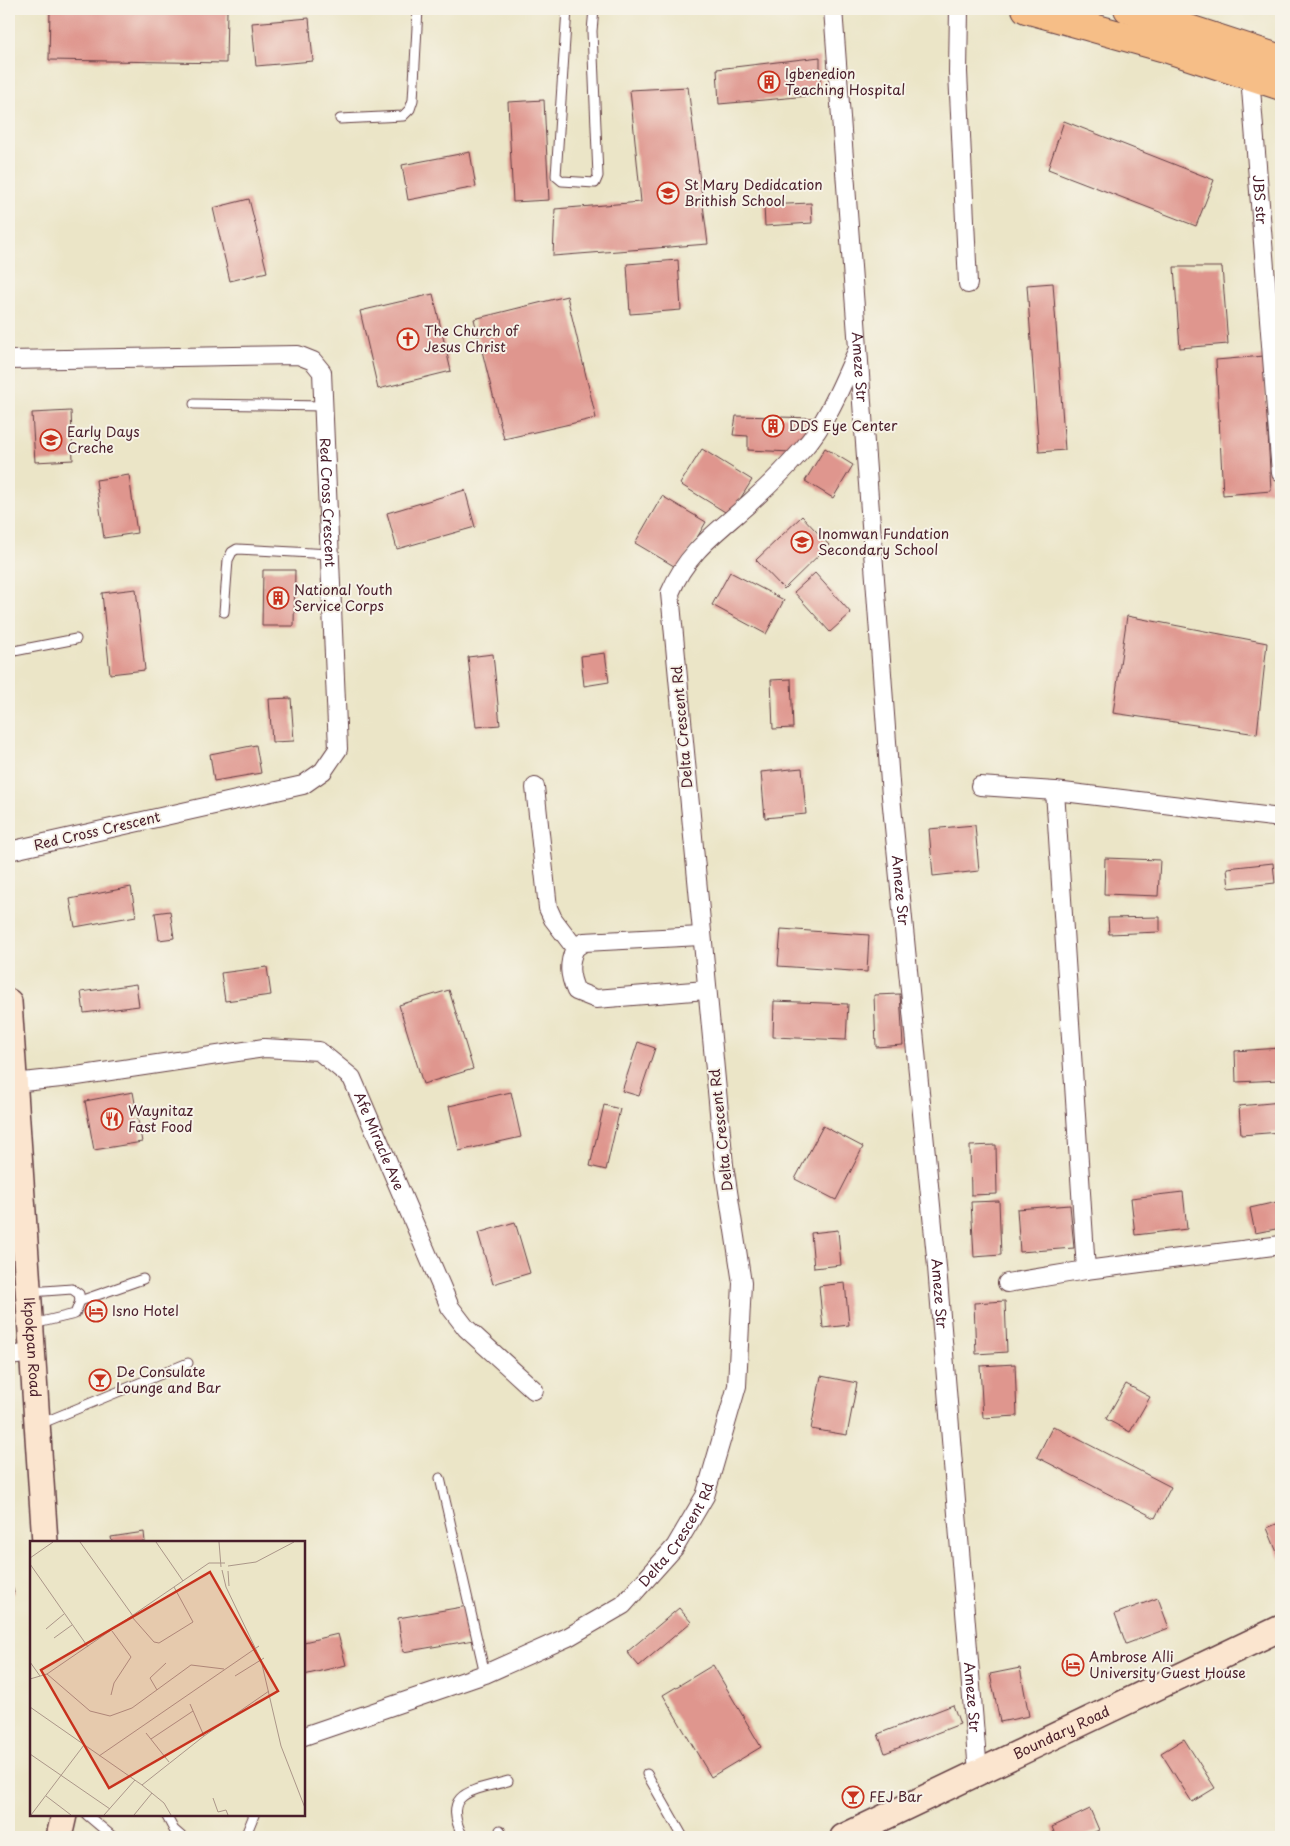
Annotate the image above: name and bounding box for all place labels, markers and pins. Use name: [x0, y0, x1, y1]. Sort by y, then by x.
place label: Igbenedion Teaching Hospital: [785, 63, 905, 100]
building icon: Igbenedion Teaching Hospital: [757, 70, 781, 94]
place label: St Mary Dedidcation Brithish School: [684, 174, 823, 211]
school or university icon: St Mary Dedidcation Brithish School: [656, 181, 680, 205]
place label: The Church of Jesus Christ: [424, 320, 520, 357]
church icon: The Church of Jesus Christ: [396, 327, 420, 351]
building icon: DDS Eye Center: [761, 414, 785, 438]
place label: DDS Eye Center: [789, 415, 898, 436]
place label: Early Days Creche: [67, 421, 140, 458]
school or university icon: Early Days Creche: [39, 428, 63, 452]
place label: Inomwan Fundation Secondary School: [818, 523, 949, 560]
school or university icon: Inomwan Fundation Secondary School: [790, 530, 814, 554]
place label: National Youth Service Corps: [294, 579, 393, 616]
building icon: National Youth Service Corps: [266, 586, 290, 610]
place label: Waynitaz Fast Food: [128, 1100, 194, 1137]
restaurant icon: Waynitaz Fast Food: [100, 1107, 124, 1131]
hotel icon: Isno Hotel: [84, 1299, 108, 1323]
place label: Isno Hotel: [112, 1300, 179, 1321]
place label: De Consulate Lounge and Bar: [116, 1361, 222, 1398]
bar icon: De Consulate Lounge and Bar: [88, 1368, 112, 1392]
place label: Ambrose Alli University Guest House: [1089, 1646, 1246, 1683]
hotel icon: Ambrose Alli University Guest House: [1061, 1653, 1085, 1677]
bar icon: FEJ Bar: [841, 1785, 865, 1809]
place label: FEJ Bar: [869, 1786, 923, 1807]

